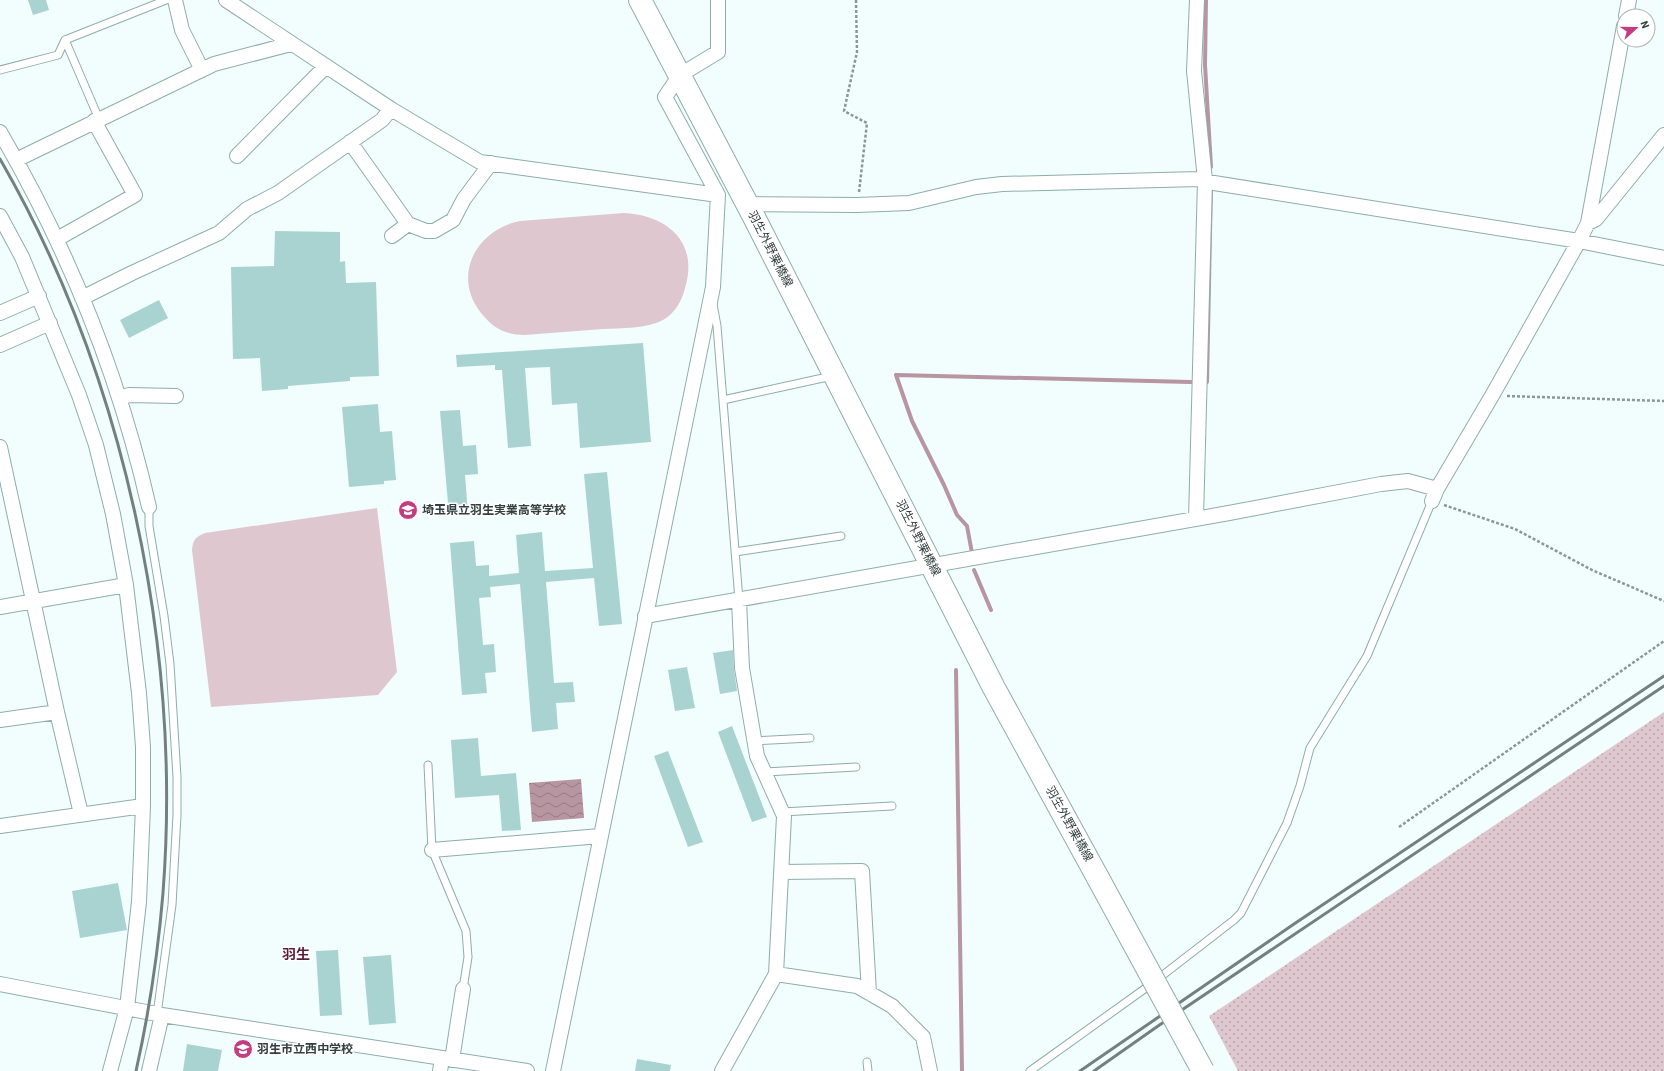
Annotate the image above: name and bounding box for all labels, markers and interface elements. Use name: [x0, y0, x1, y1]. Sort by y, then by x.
north arrow: [1616, 8, 1656, 48]
text: N: [1637, 18, 1653, 31]
street label: 羽生外野栗橋線: [743, 208, 797, 290]
street label: 羽生外野栗橋線: [891, 497, 945, 579]
school or university icon: 埼玉県立羽生実業高等学校: [397, 499, 419, 521]
place label: 埼玉県立羽生実業高等学校: [422, 502, 566, 519]
street label: 羽生外野栗橋線: [1041, 783, 1097, 865]
district label: 羽生: [282, 945, 310, 965]
school or university icon: 羽生市立西中学校: [232, 1038, 254, 1060]
place label: 羽生市立西中学校: [257, 1041, 353, 1058]

